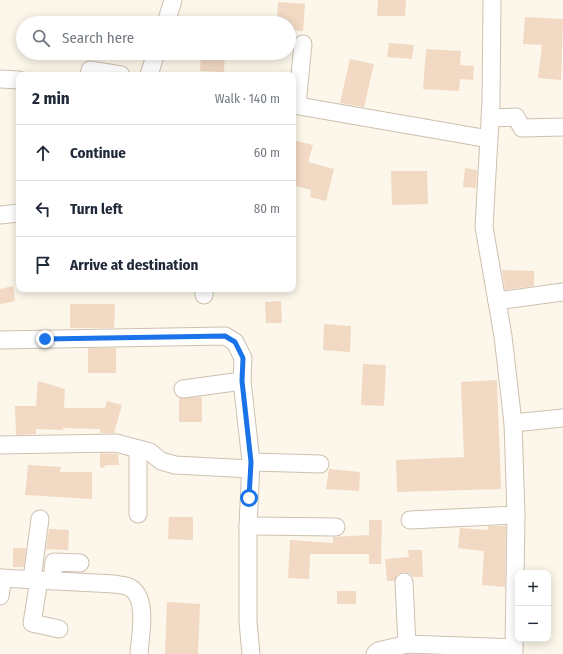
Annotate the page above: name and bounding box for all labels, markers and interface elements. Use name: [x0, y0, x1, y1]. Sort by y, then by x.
search box: [16, 16, 296, 60]
icon: search: [30, 27, 52, 49]
text: Search here: [62, 29, 134, 47]
text: 2 min: [32, 88, 70, 109]
text: Walk · 140 m: [215, 91, 280, 106]
icon: ahead: [32, 142, 54, 164]
text: Continue: [70, 144, 126, 162]
text: 60 m: [254, 145, 280, 160]
icon: left: [32, 198, 54, 220]
text: Turn left: [70, 200, 123, 218]
text: 80 m: [254, 201, 280, 216]
icon: arrive: [32, 254, 54, 276]
text: Arrive at destination: [70, 256, 198, 274]
route end: [36, 330, 54, 348]
route start: [240, 489, 258, 507]
map controls: [515, 570, 551, 642]
button: +: [515, 570, 551, 606]
button: −: [515, 606, 551, 642]

